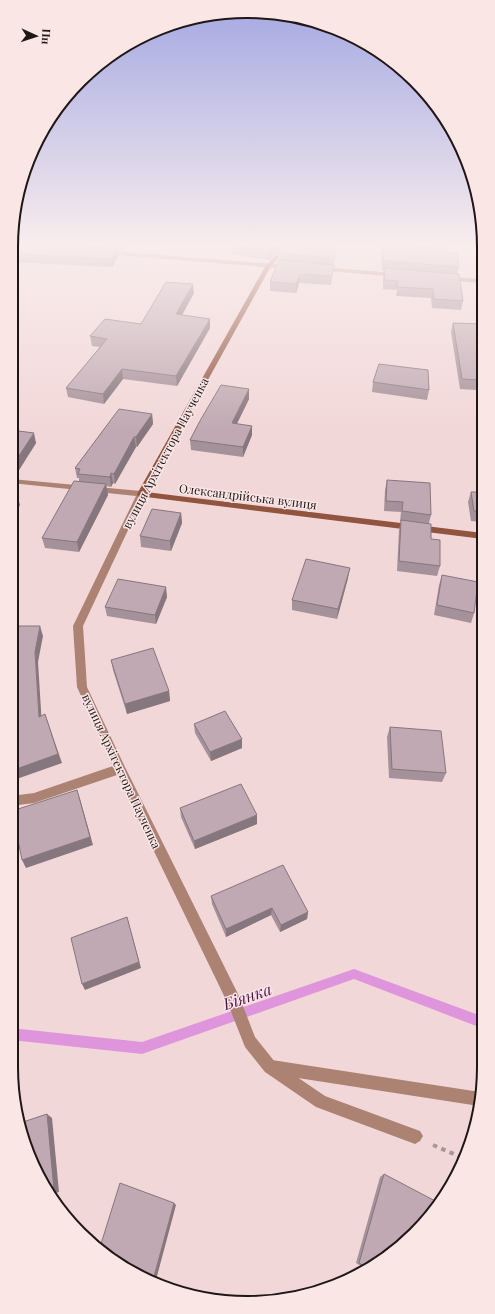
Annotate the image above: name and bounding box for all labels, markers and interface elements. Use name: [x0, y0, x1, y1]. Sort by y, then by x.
north arrow: [16, 16, 56, 56]
text: Пн: [39, 28, 54, 45]
street label: вулиця Архітектора Паученка: [118, 375, 212, 531]
street label: Олександрійська вулиця: [178, 480, 318, 512]
street label: вулиця Архітектора Паученка: [79, 691, 165, 851]
water label: Біянка: [219, 978, 274, 1014]

